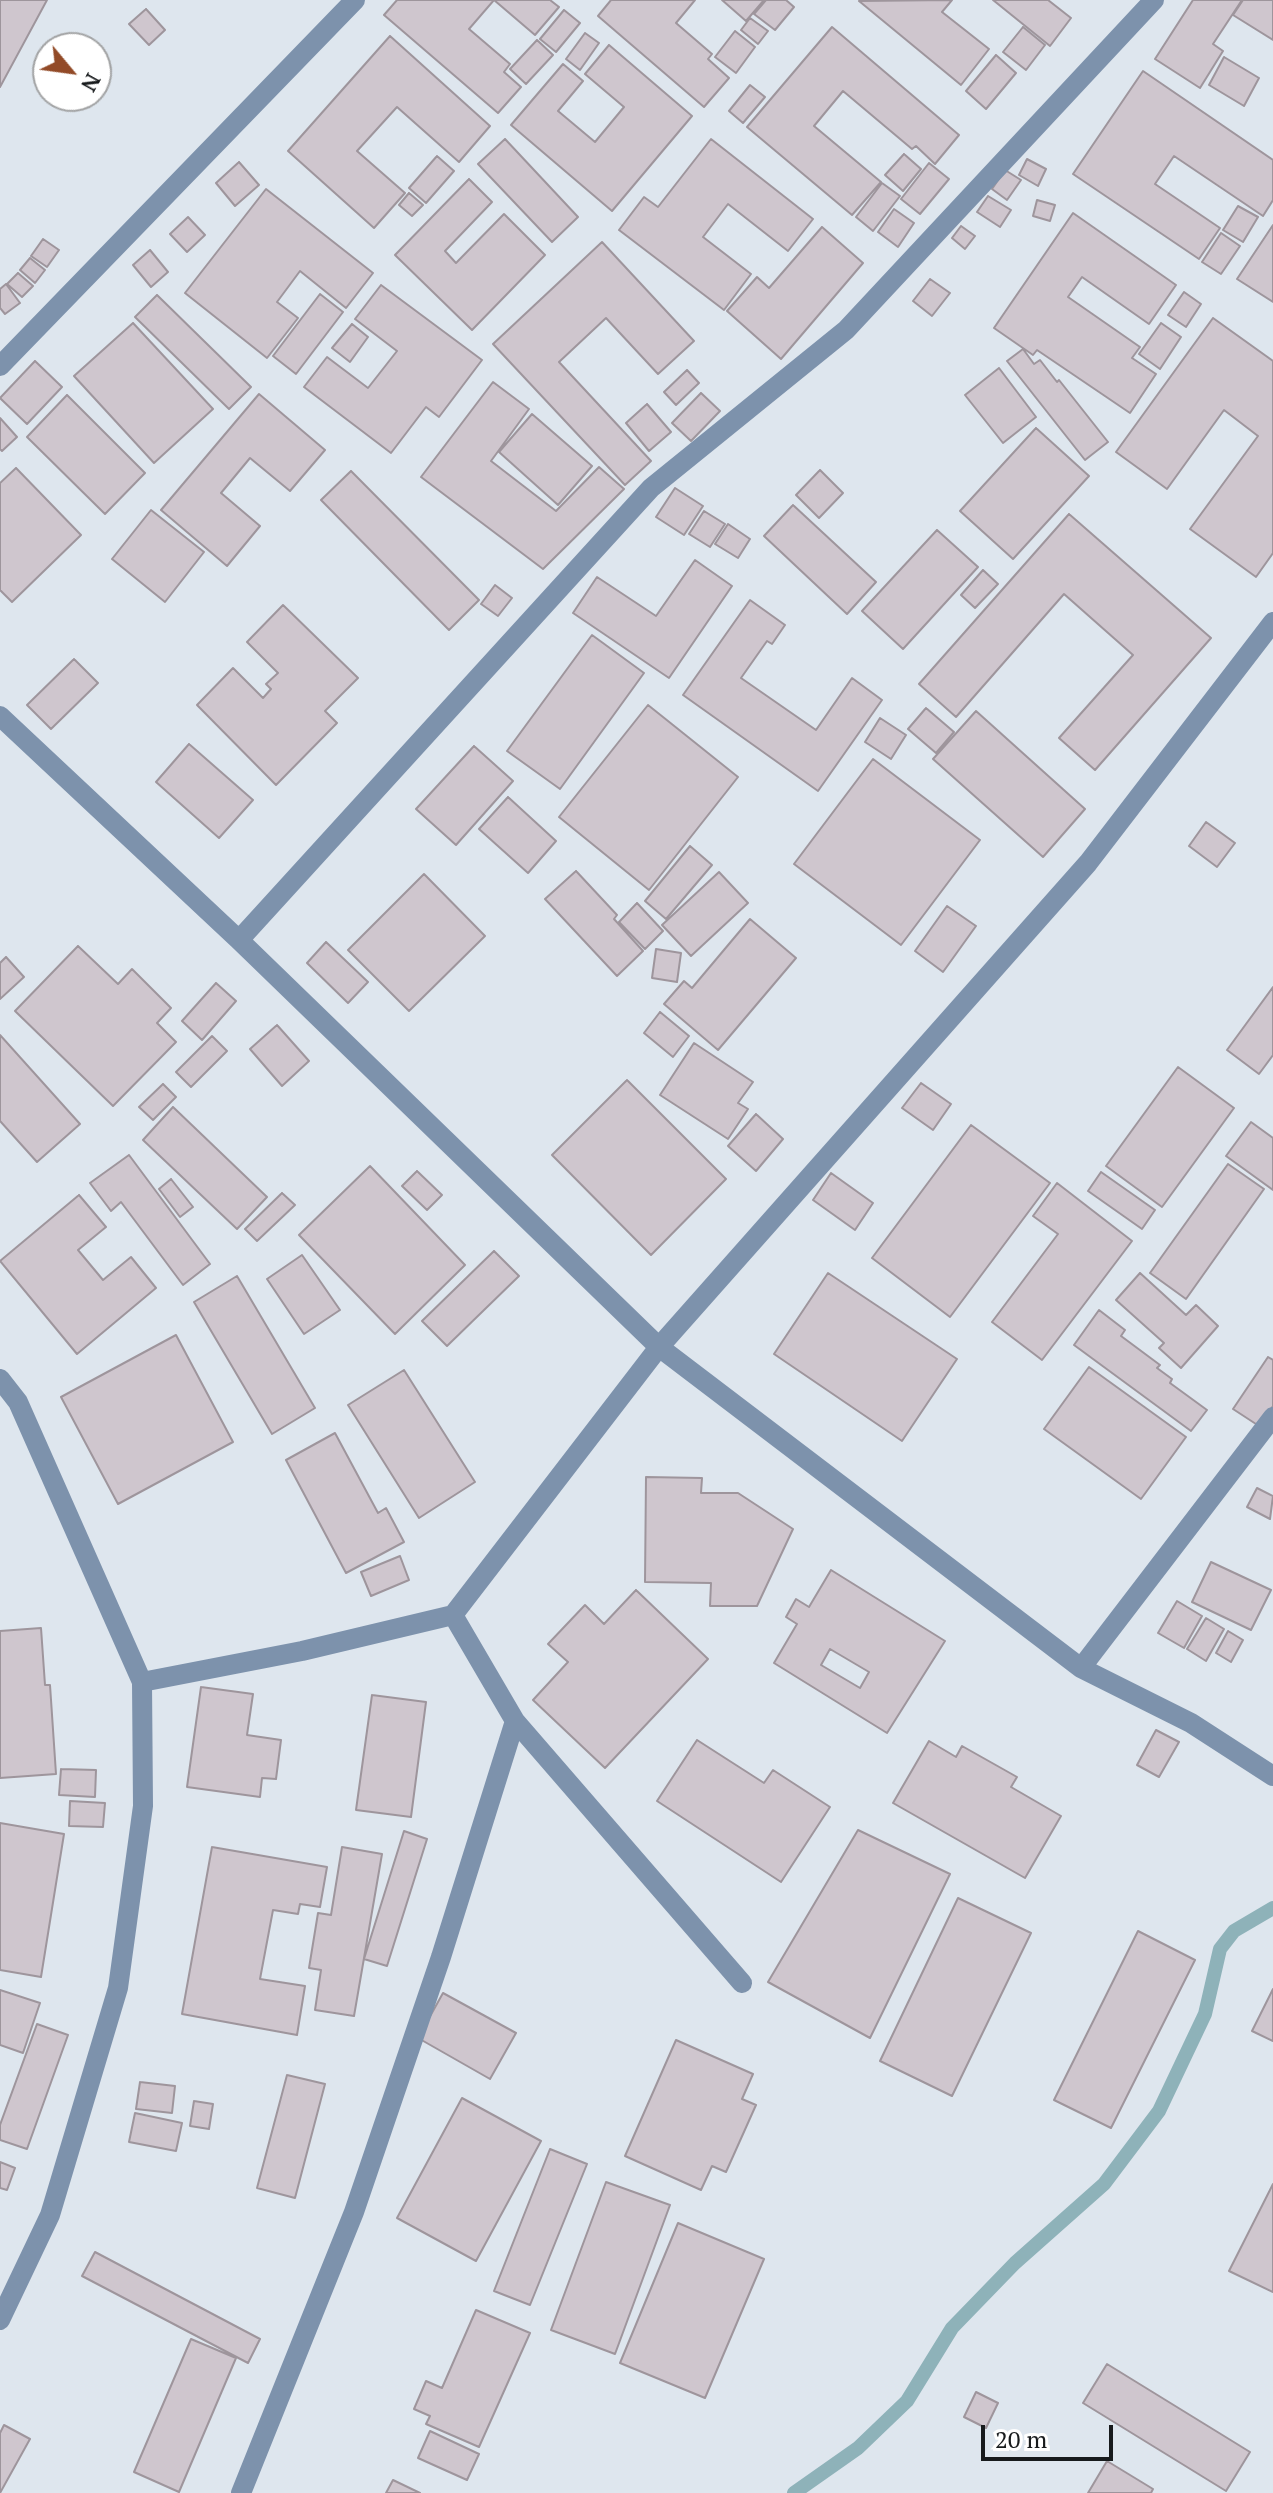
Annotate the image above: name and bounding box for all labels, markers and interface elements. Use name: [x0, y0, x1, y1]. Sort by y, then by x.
north arrow: [32, 32, 112, 112]
text: N: [75, 69, 108, 97]
scale bar: [985, 2409, 1117, 2459]
text: 20 m: [995, 2423, 1047, 2455]

